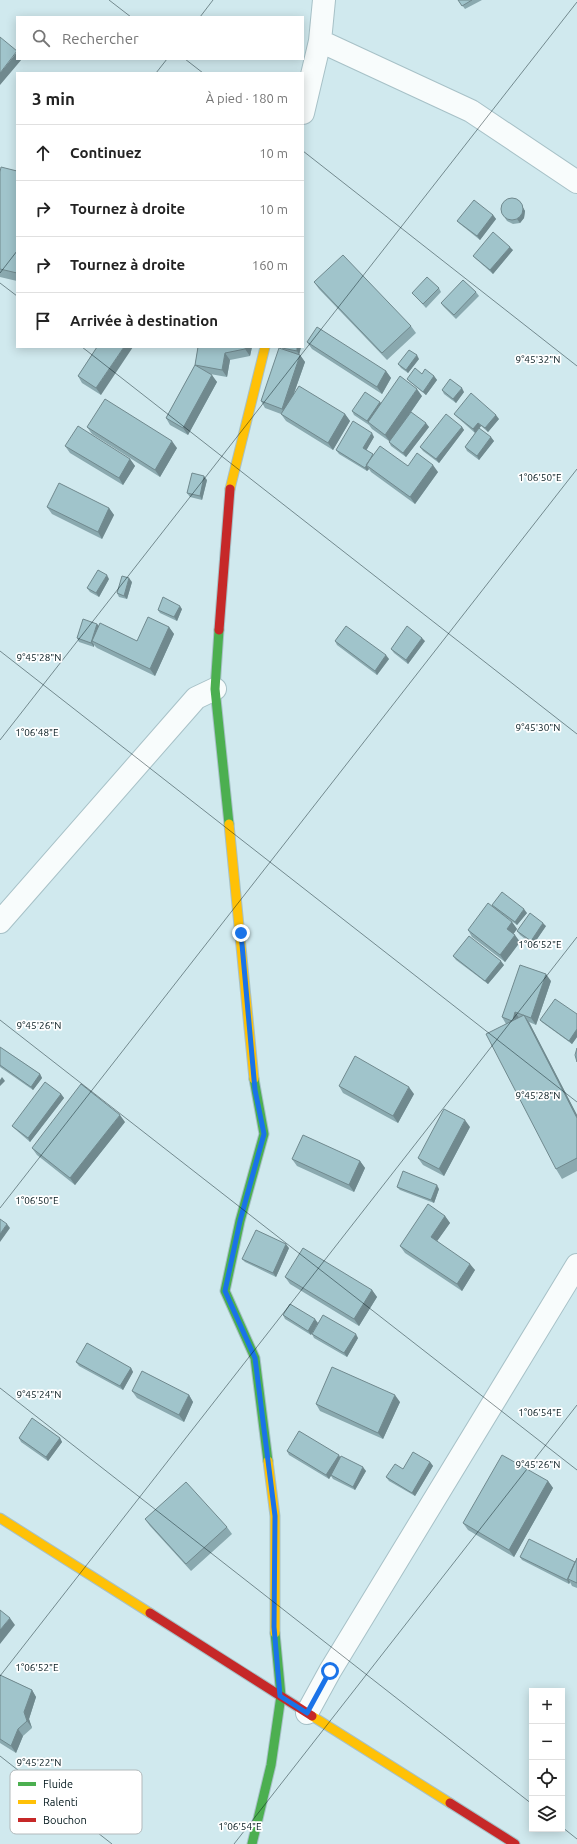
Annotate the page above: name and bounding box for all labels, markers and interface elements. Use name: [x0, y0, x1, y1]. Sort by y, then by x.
search box: [16, 16, 304, 60]
icon: search: [30, 27, 52, 49]
text: Rechercher: [62, 30, 139, 47]
text: 3 min: [32, 89, 75, 108]
text: À pied · 180 m: [206, 91, 288, 105]
icon: ahead: [32, 142, 54, 164]
text: Continuez: [70, 144, 141, 161]
text: 10 m: [259, 146, 288, 160]
icon: right: [32, 198, 54, 220]
text: Tournez à droite: [70, 200, 185, 217]
text: 10 m: [259, 202, 288, 216]
icon: right: [32, 254, 54, 276]
text: Tournez à droite: [70, 256, 185, 273]
text: 160 m: [252, 258, 288, 272]
icon: arrive: [32, 310, 54, 332]
text: Arrivée à destination: [70, 312, 218, 329]
text: 9°45'32"N: [516, 354, 560, 365]
text: 1°06'50"E: [518, 472, 562, 483]
text: 9°45'28"N: [17, 652, 61, 663]
text: 9°45'30"N: [516, 722, 560, 733]
text: 1°06'48"E: [15, 727, 59, 738]
route end: [232, 924, 250, 942]
text: 1°06'52"E: [518, 939, 562, 950]
text: 9°45'26"N: [17, 1020, 61, 1031]
text: 9°45'28"N: [516, 1090, 560, 1101]
text: 1°06'50"E: [15, 1195, 59, 1206]
text: 9°45'24"N: [17, 1389, 61, 1400]
text: 1°06'54"E: [518, 1407, 562, 1418]
text: 9°45'26"N: [516, 1459, 560, 1470]
text: 1°06'52"E: [15, 1662, 59, 1673]
route start: [321, 1662, 339, 1680]
map controls: [529, 1688, 565, 1832]
button: +: [529, 1688, 565, 1724]
button: −: [529, 1724, 565, 1760]
text: 9°45'22"N: [17, 1757, 61, 1768]
button: locate: [529, 1760, 565, 1796]
legend: [10, 1770, 142, 1834]
text: Fluide: [43, 1778, 73, 1790]
text: Ralenti: [43, 1796, 78, 1808]
button: layers: [529, 1796, 565, 1832]
text: Bouchon: [43, 1814, 87, 1826]
text: 1°06'54"E: [218, 1821, 262, 1832]

